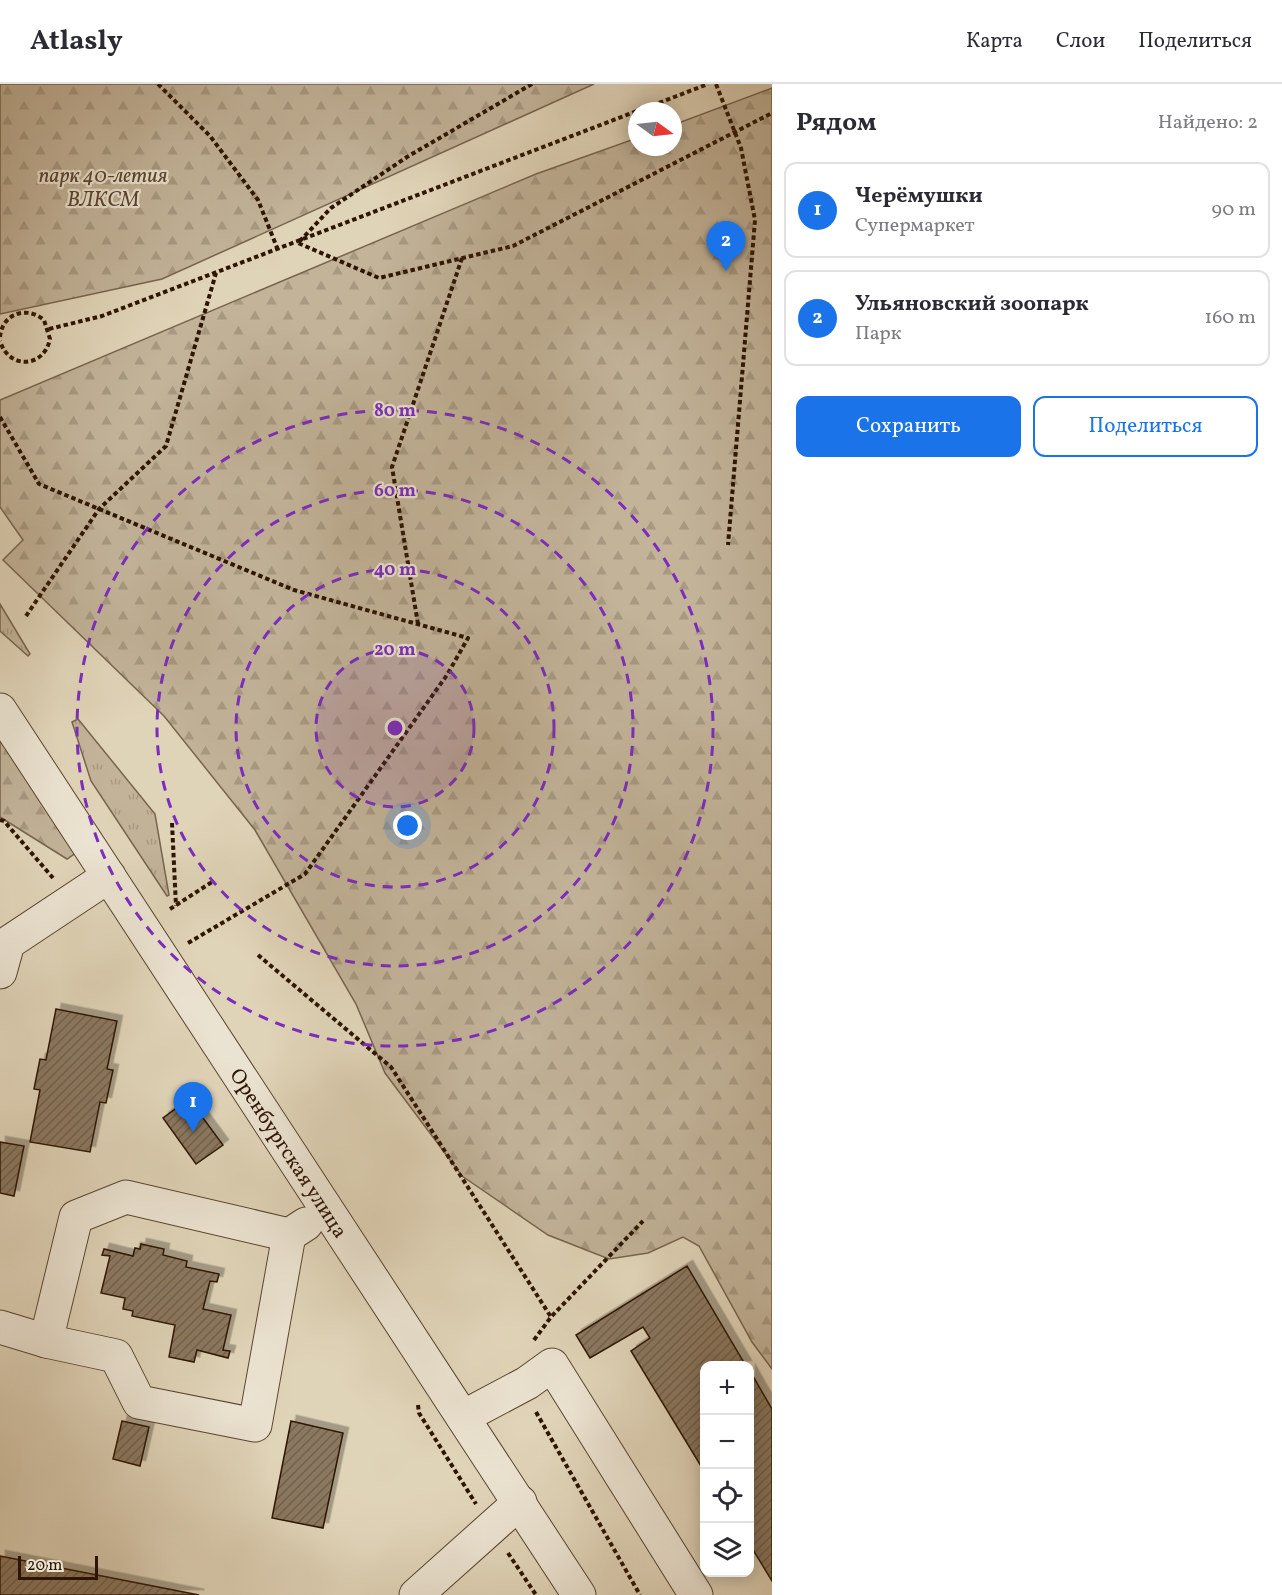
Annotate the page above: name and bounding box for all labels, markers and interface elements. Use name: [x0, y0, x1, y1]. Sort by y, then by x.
text: Atlasly: [30, 22, 123, 61]
text: Карта: [966, 27, 1023, 56]
text: Слои: [1056, 27, 1105, 56]
text: Поделиться: [1138, 27, 1252, 56]
north arrow: [628, 102, 682, 156]
text: Рядом: [796, 105, 876, 141]
text: Найдено: 2: [1158, 109, 1258, 137]
park label: парк 40-летия ВЛКСМ: [39, 162, 167, 215]
text: Черёмушки: [855, 181, 983, 212]
text: 1: [813, 196, 822, 224]
text: 90 m: [1212, 196, 1256, 224]
text: Супермаркет: [855, 212, 975, 240]
pin: 2: [706, 222, 746, 271]
text: Ульяновский зоопарк: [855, 289, 1089, 320]
text: 2: [812, 304, 823, 332]
text: 160 m: [1204, 304, 1256, 332]
text: Парк: [855, 320, 901, 348]
button: Сохранить: [796, 396, 1021, 457]
button: Поделиться: [1033, 396, 1258, 457]
text: 80 m: [374, 399, 416, 424]
text: 60 m: [374, 479, 416, 504]
text: 40 m: [374, 558, 416, 583]
text: 20 m: [374, 638, 416, 663]
centre of rings: [385, 718, 405, 738]
your location: [393, 811, 422, 840]
street label: Оренбургская улица: [222, 1063, 354, 1244]
pin: 1: [174, 1082, 212, 1132]
map controls: [700, 1361, 754, 1577]
button: +: [700, 1361, 754, 1415]
button: −: [700, 1415, 754, 1469]
button: locate: [700, 1469, 754, 1523]
button: layers: [700, 1523, 754, 1577]
scale bar: [18, 1553, 98, 1580]
text: 20 m: [27, 1555, 62, 1577]

